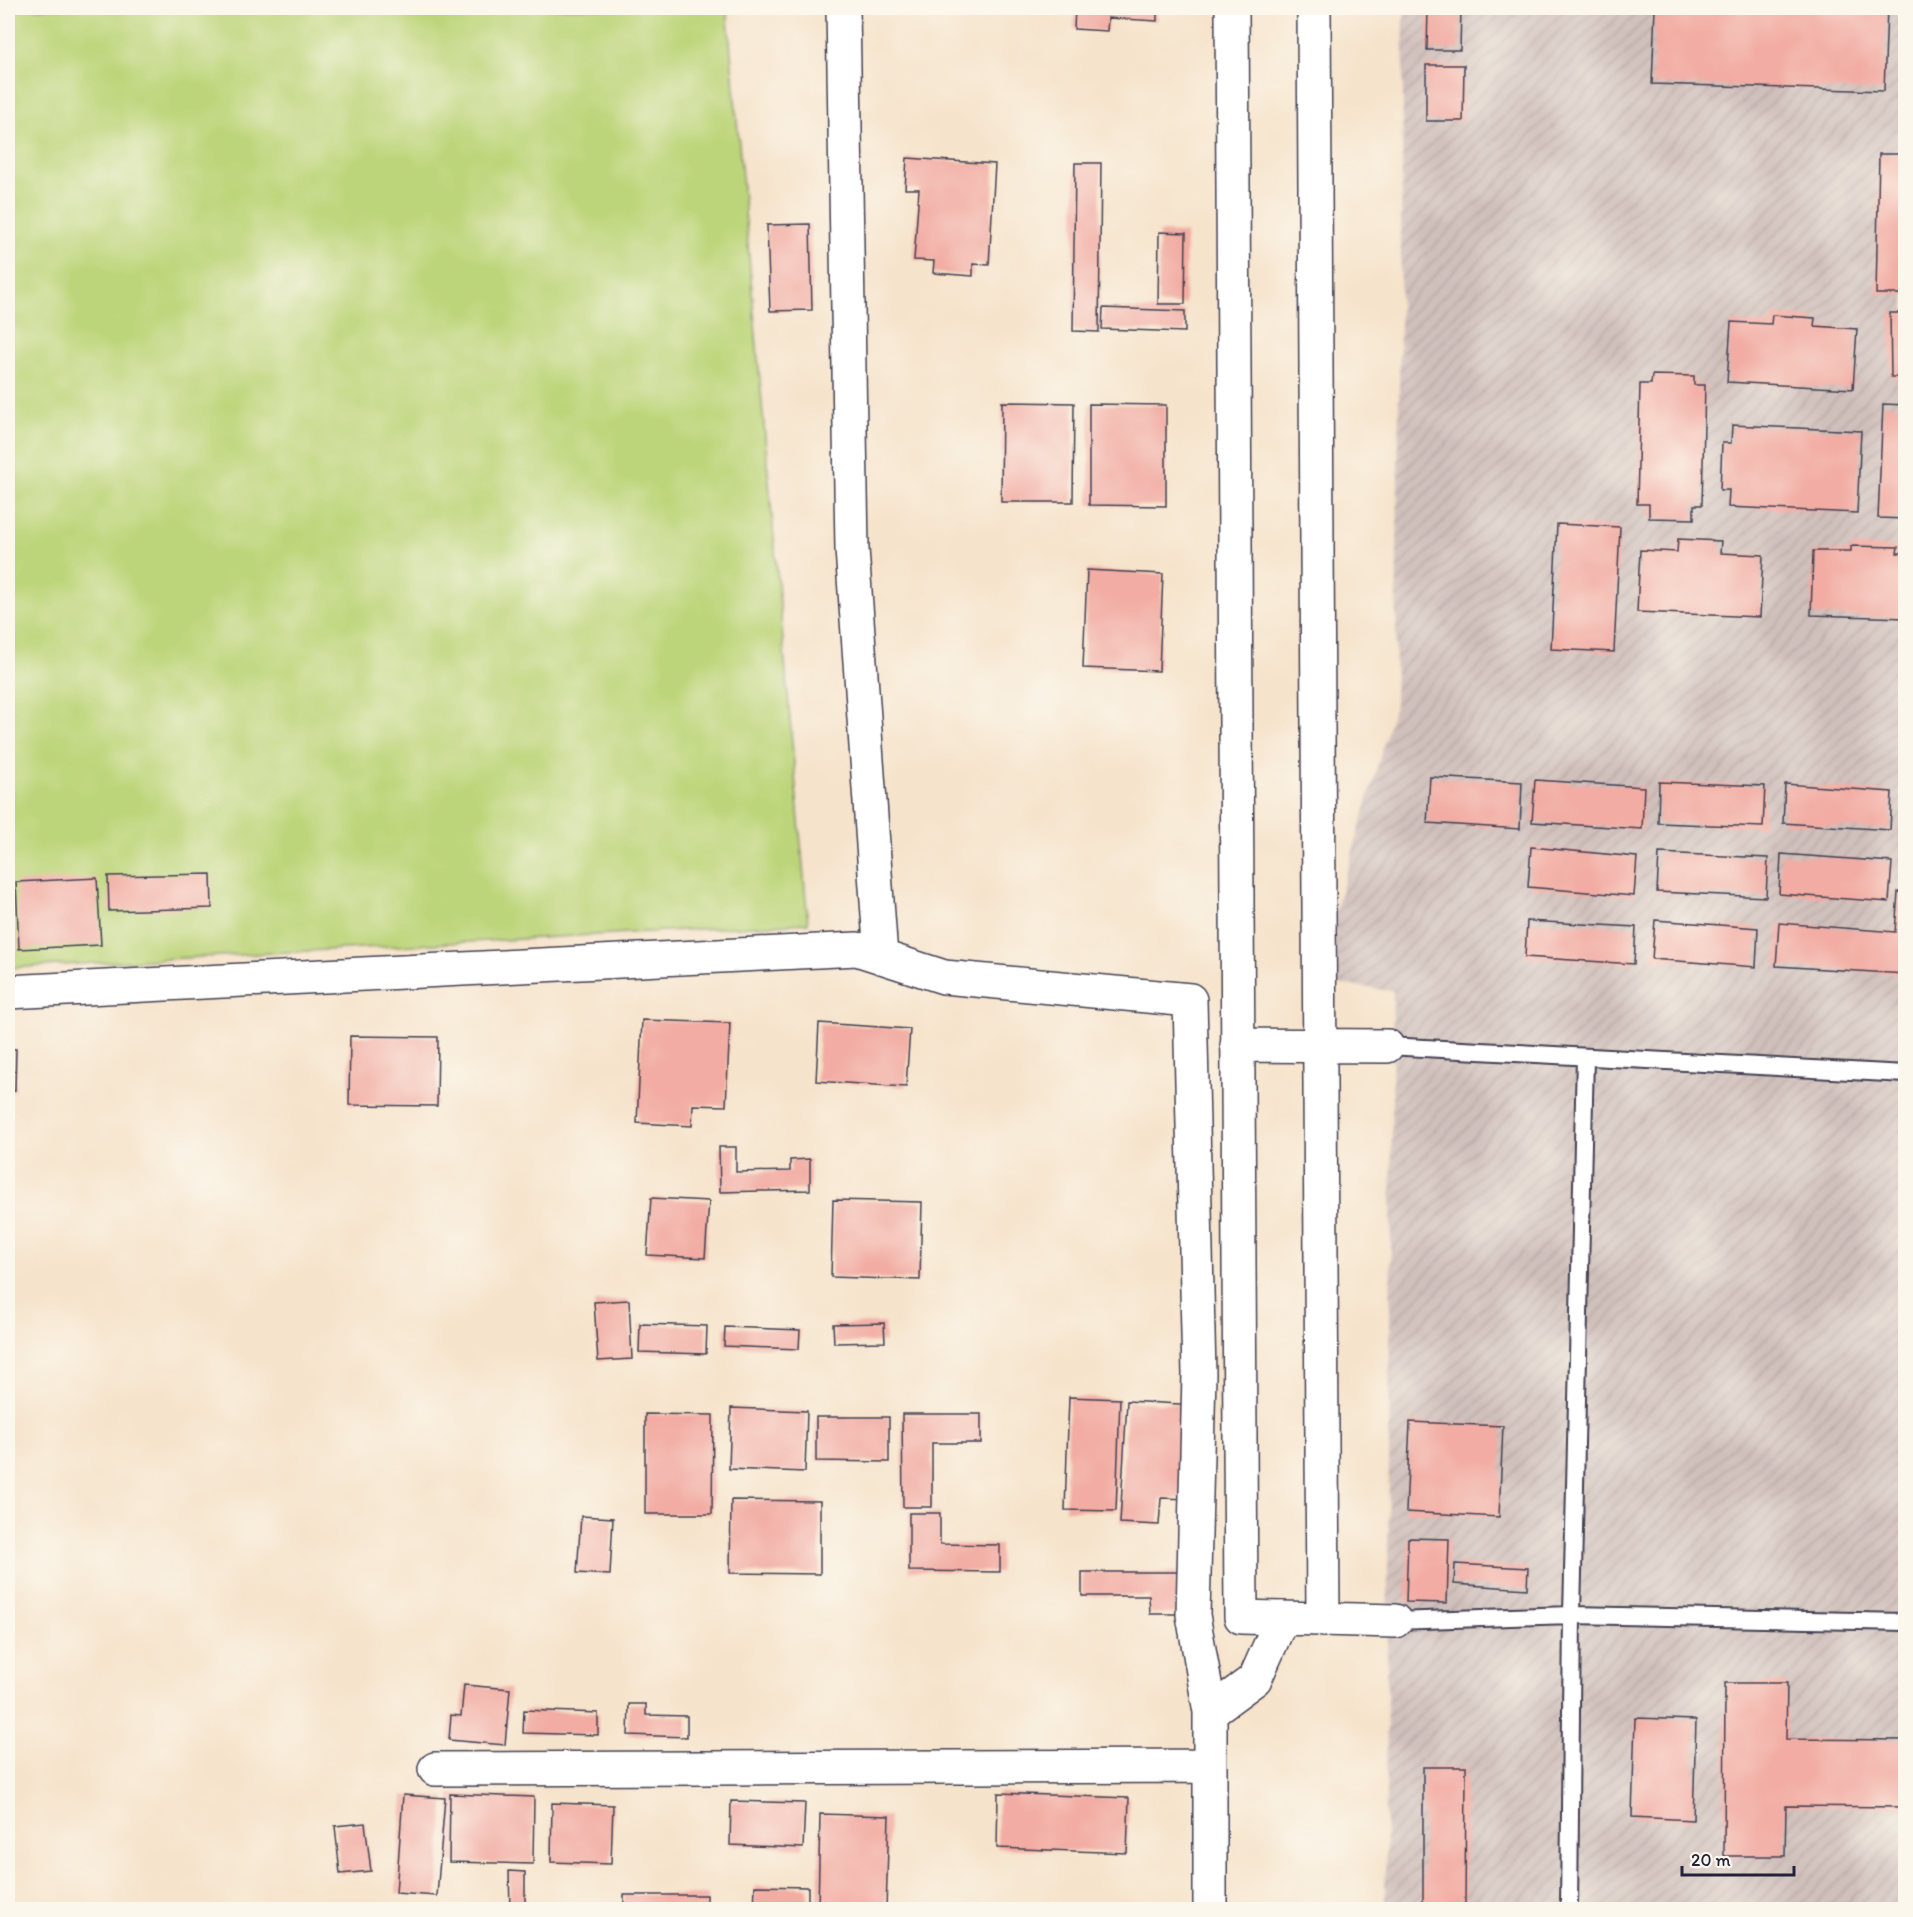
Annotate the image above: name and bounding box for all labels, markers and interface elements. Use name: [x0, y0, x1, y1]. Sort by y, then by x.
scale bar: [1682, 1839, 1794, 1877]
text: 20 m: [1691, 1849, 1731, 1871]

